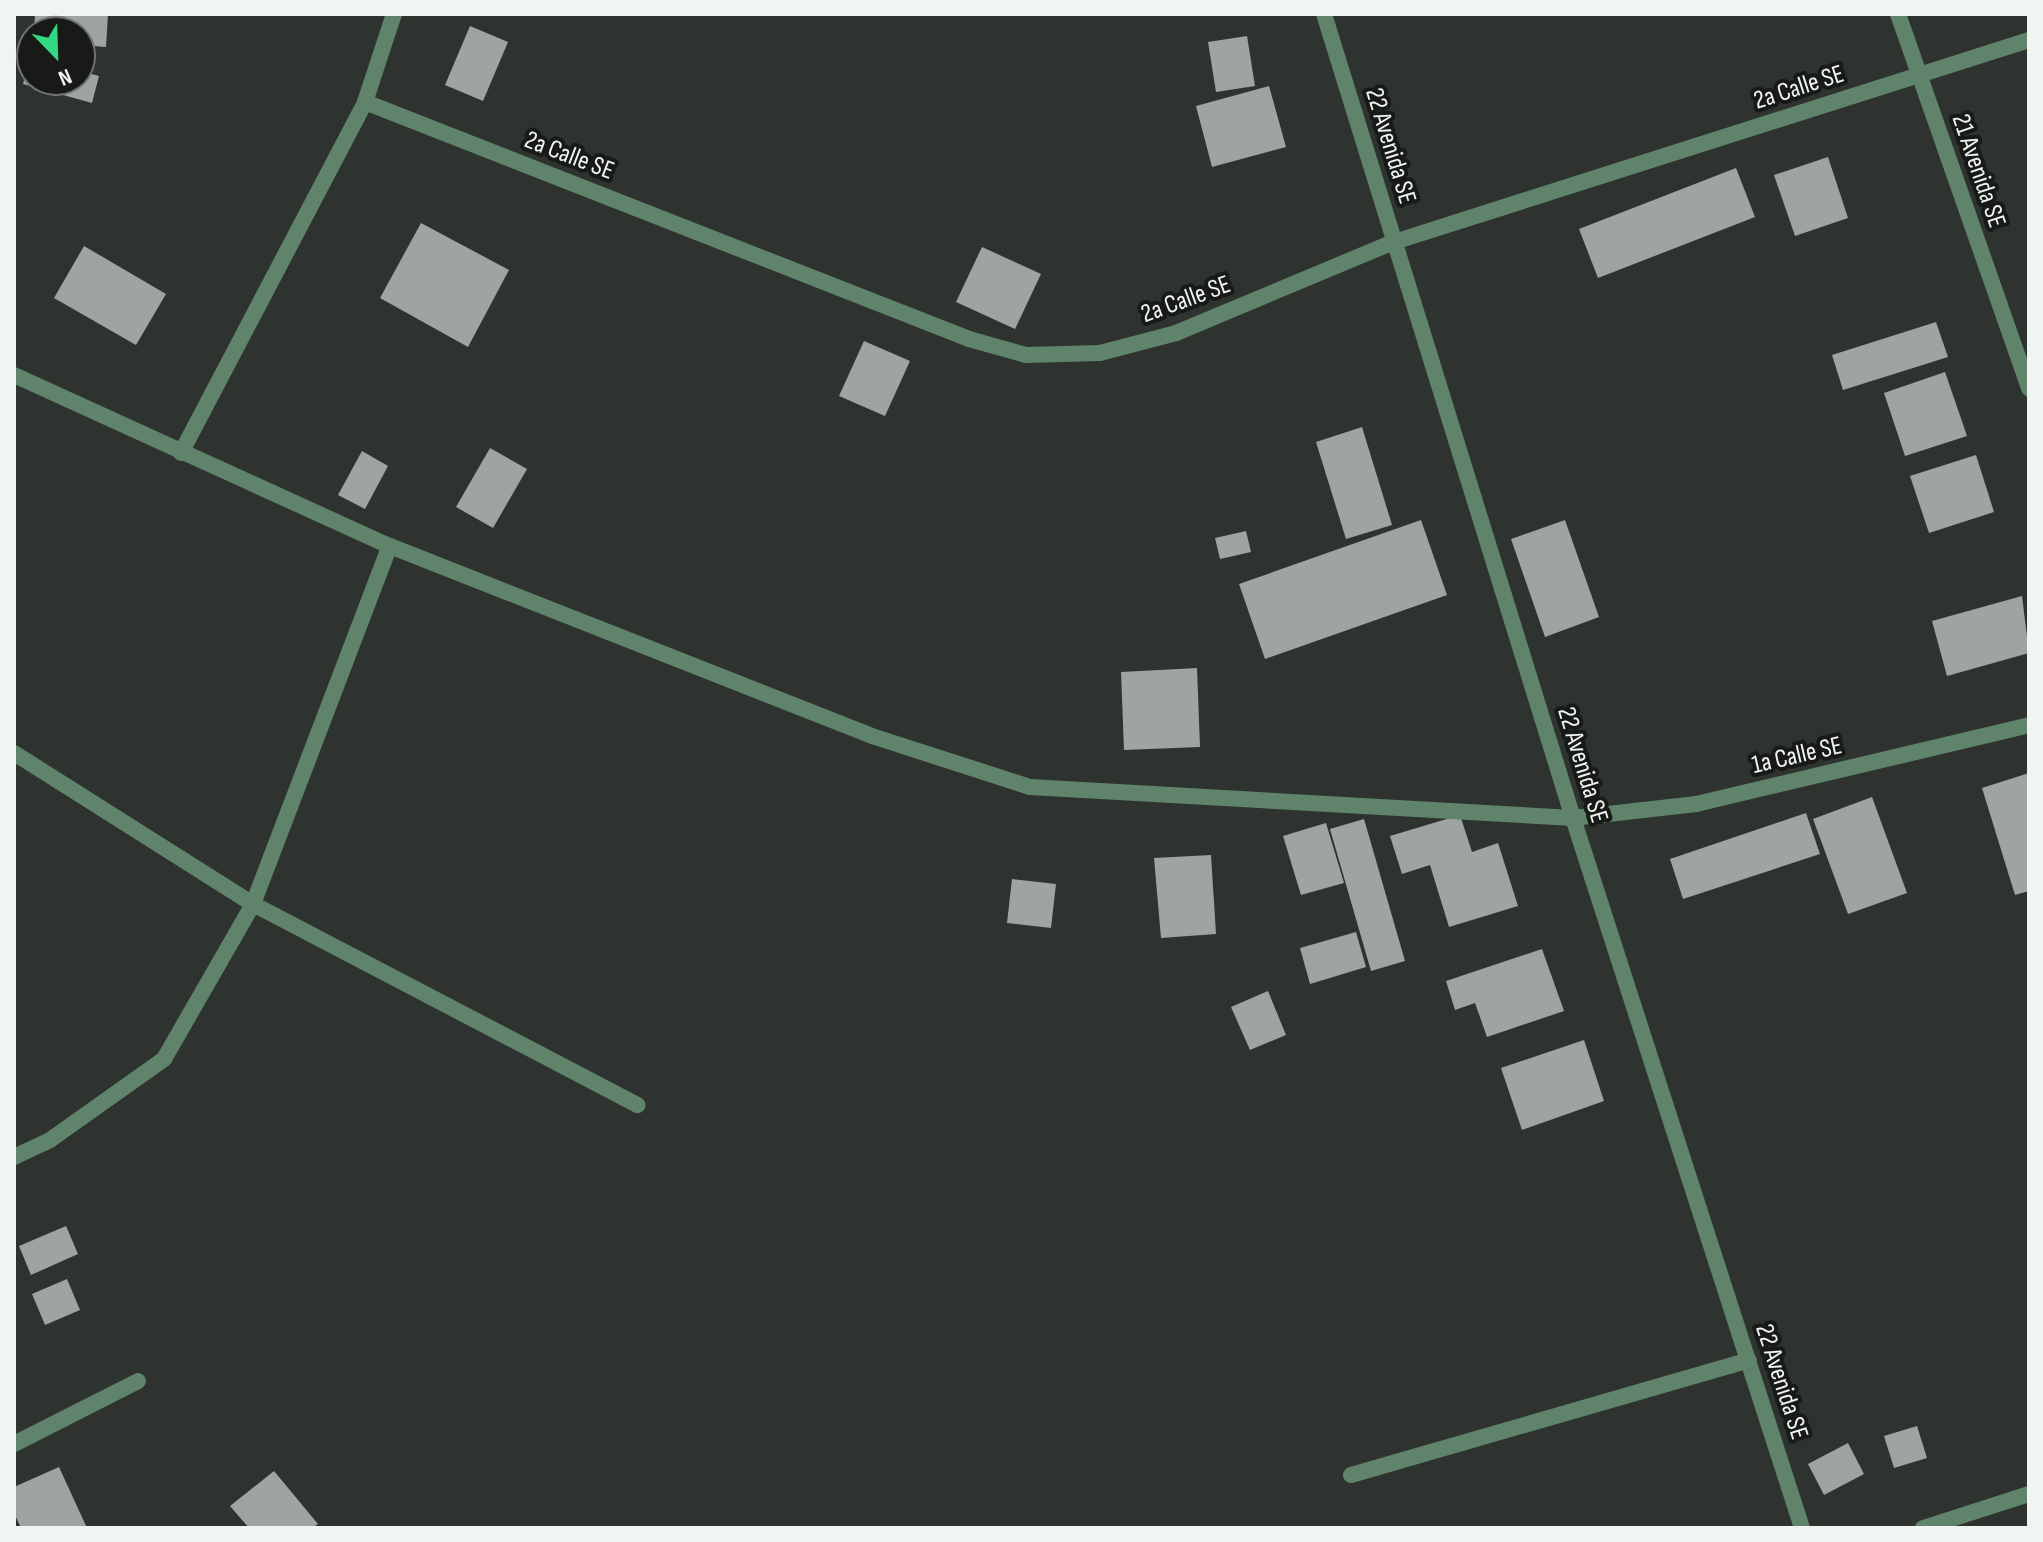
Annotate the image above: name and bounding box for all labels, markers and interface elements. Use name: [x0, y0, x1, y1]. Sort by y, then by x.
north arrow: [16, 16, 96, 96]
street label: 2a Calle SE: [1750, 59, 1848, 117]
text: N: [54, 62, 75, 91]
street label: 22 Avenida SE: [1358, 84, 1422, 208]
street label: 21 Avenida SE: [1944, 110, 2012, 232]
street label: 2a Calle SE: [520, 125, 618, 187]
street label: 2a Calle SE: [1137, 269, 1235, 331]
street label: 22 Avenida SE: [1550, 703, 1614, 827]
street label: 1a Calle SE: [1749, 730, 1845, 782]
street label: 22 Avenida SE: [1748, 1320, 1814, 1444]

